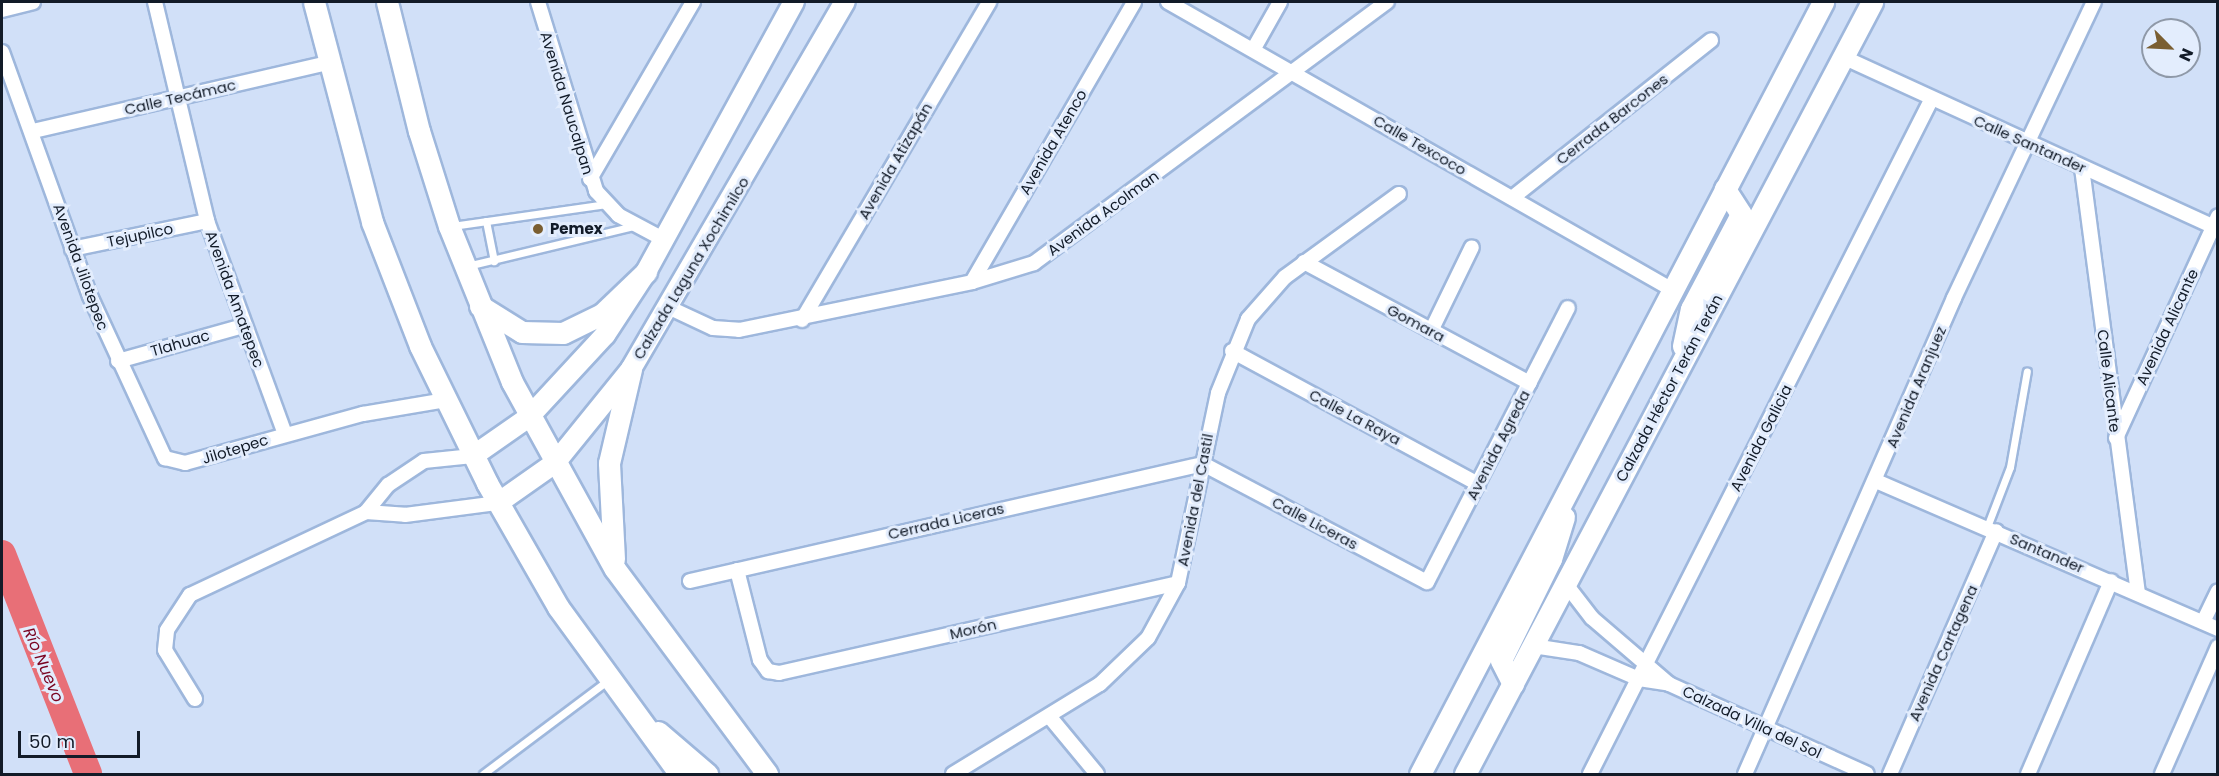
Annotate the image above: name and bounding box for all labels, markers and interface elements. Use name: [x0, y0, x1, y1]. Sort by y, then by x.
north arrow: [2141, 18, 2201, 78]
street label: Avenida Naucalpan: [537, 29, 597, 177]
text: N: [2173, 45, 2199, 65]
street label: Cerrada Barcones: [1553, 70, 1671, 168]
street label: Calle Tecámac: [123, 75, 237, 119]
street label: Avenida Atenco: [1016, 86, 1090, 198]
street label: Avenida Atizapán: [854, 100, 936, 222]
street label: Calle Texcoco: [1370, 111, 1470, 179]
street label: Calle Santander: [1971, 111, 2089, 177]
street label: Avenida Acolman: [1044, 167, 1162, 259]
street label: Calzada Laguna Xochimilco: [629, 174, 753, 362]
street label: Avenida Jilotepec: [50, 201, 112, 333]
street label: Tejupilco: [105, 219, 175, 251]
place label: Pemex: [550, 220, 603, 238]
marker: Pemex: [531, 222, 545, 236]
street label: Avenida Amatepec: [202, 228, 268, 370]
street label: Avenida Alicante: [2132, 266, 2202, 388]
street label: Calzada Héctor Terán Terán: [1612, 291, 1726, 485]
street label: Gomara: [1384, 300, 1448, 346]
street label: Avenida Aranjuez: [1882, 324, 1950, 450]
street label: Tlahuac: [148, 326, 212, 360]
street label: Calle Alicante: [2094, 329, 2124, 433]
street label: Avenida Galicia: [1726, 382, 1796, 494]
street label: Calle La Raya: [1306, 385, 1404, 449]
street label: Avenida Agreda: [1463, 387, 1533, 503]
street label: Jilotepec: [200, 430, 270, 468]
street label: Avenida del Castil: [1173, 432, 1217, 568]
street label: Calle Liceras: [1269, 493, 1361, 553]
street label: Cerrada Liceras: [886, 499, 1006, 543]
street label: Santander: [2007, 529, 2087, 577]
street label: Avenida Cartagena: [1905, 582, 1981, 724]
street label: Morón: [948, 615, 998, 643]
water label: Río Nuevo: [19, 625, 67, 705]
street label: Calzada Villa del Sol: [1680, 682, 1824, 762]
scale bar: [21, 719, 142, 757]
text: 50 m: [29, 729, 75, 754]

